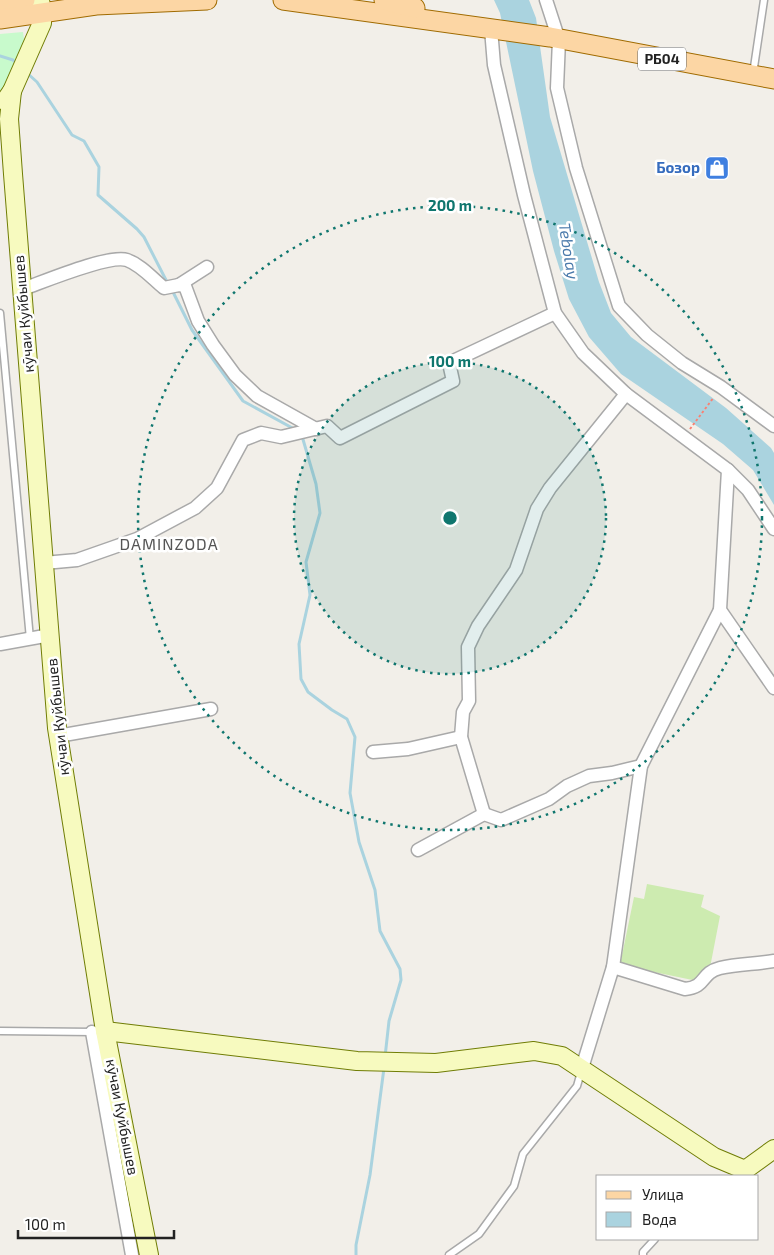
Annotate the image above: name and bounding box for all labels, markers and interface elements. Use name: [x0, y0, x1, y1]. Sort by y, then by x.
road number: РБ04: [638, 48, 686, 70]
shop icon: Бозор: [704, 155, 730, 181]
place label: Бозор: [656, 158, 700, 176]
text: 200 m: [428, 196, 472, 214]
water label: Tebolay: [555, 221, 583, 281]
street label: кӯчаи Куйбышев: [9, 254, 38, 374]
text: 100 m: [429, 352, 471, 370]
centre of rings: [441, 509, 459, 527]
district label: DAMINZODA: [119, 534, 219, 553]
street label: кӯчаи Куйбышев: [42, 657, 73, 777]
street label: кӯчаи Куйбышев: [102, 1057, 143, 1177]
legend: [596, 1175, 759, 1240]
text: Улица: [642, 1185, 684, 1203]
scale bar: [18, 1208, 174, 1240]
text: Вода: [642, 1210, 677, 1228]
text: 100 m: [25, 1215, 66, 1233]

